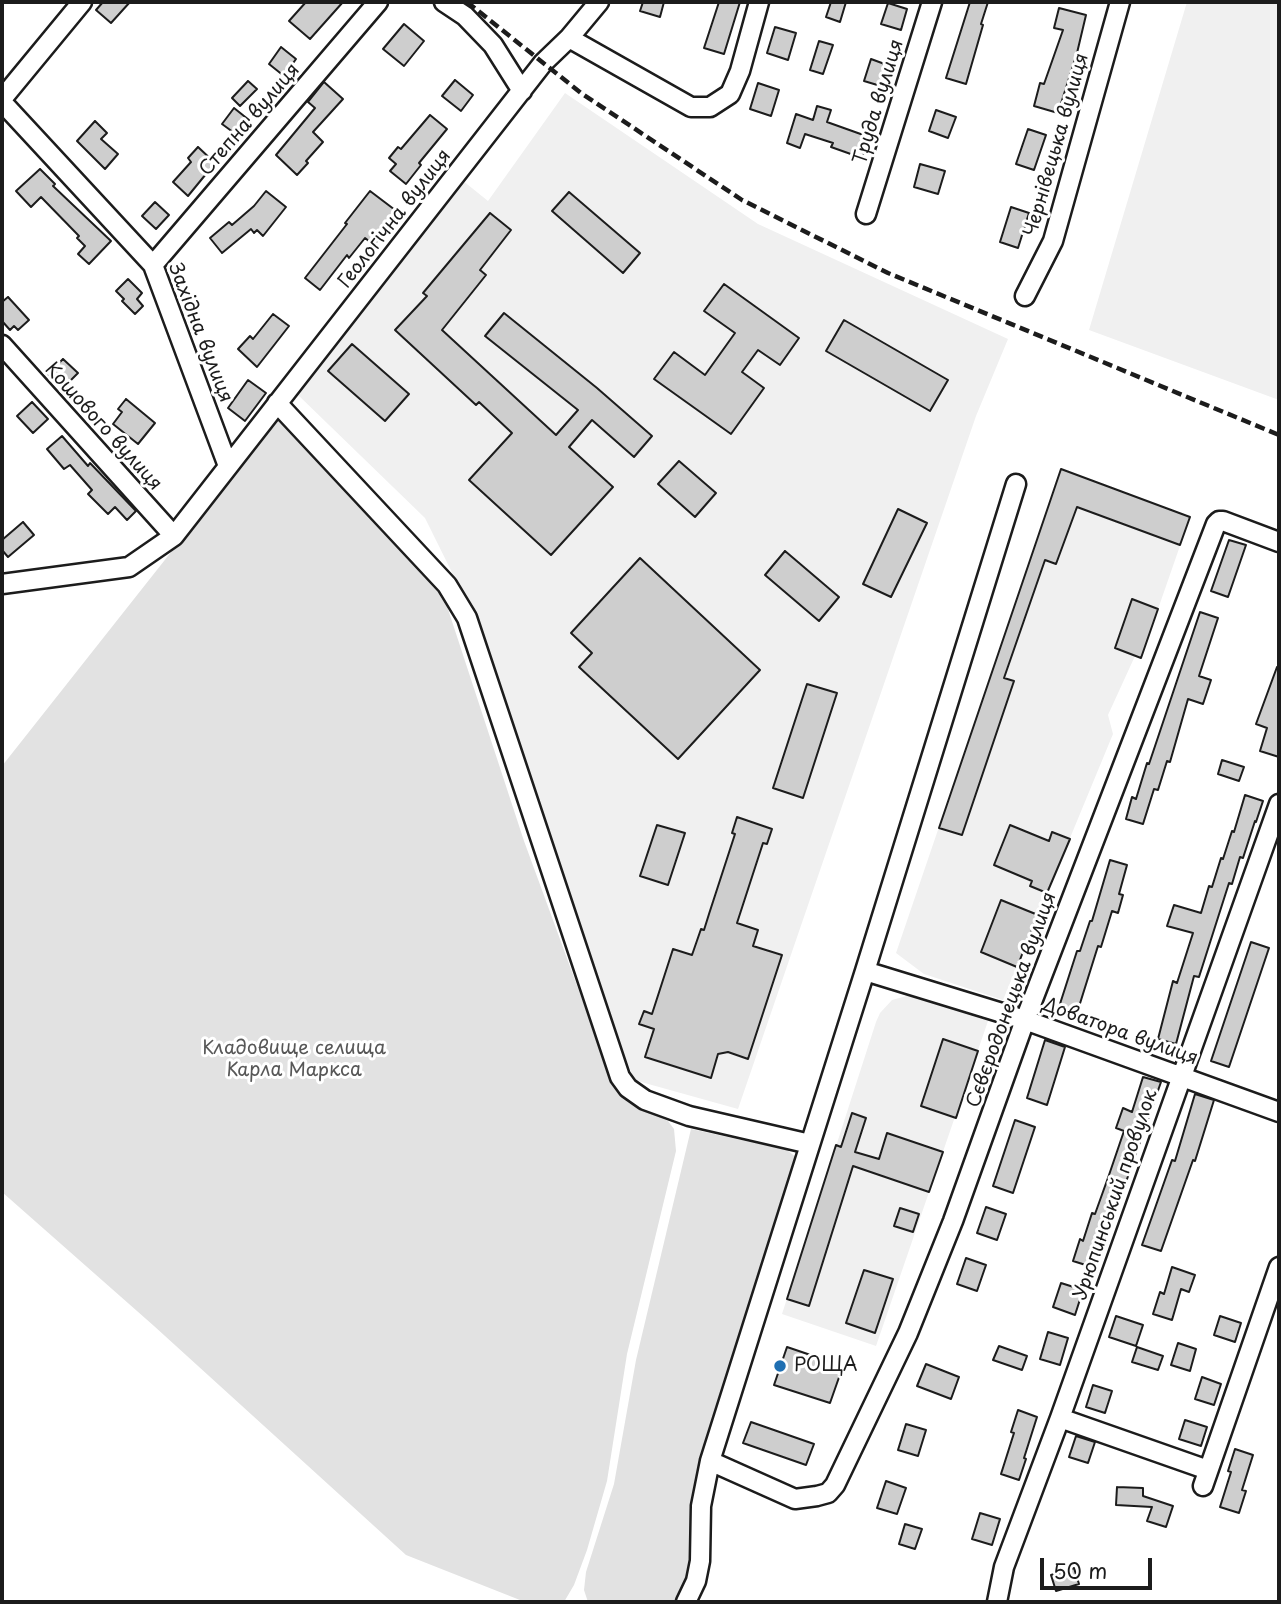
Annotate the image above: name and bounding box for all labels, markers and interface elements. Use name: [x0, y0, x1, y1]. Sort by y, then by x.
street label: Труда вулиця: [849, 37, 909, 167]
street label: Чернівецька вулиця: [1020, 51, 1094, 239]
street label: Степна вулиця: [195, 59, 305, 181]
street label: Геологічна вулиця: [334, 145, 456, 293]
street label: Західна вулиця: [163, 260, 237, 406]
street label: Кошового вулиця: [40, 358, 166, 496]
street label: Сєвєродонецька вулиця: [962, 889, 1062, 1111]
street label: Доватора вулиця: [1039, 993, 1201, 1071]
park label: Кладовище селища Карла Маркса: [202, 1038, 386, 1082]
street label: Урюпинський провулок: [1069, 1087, 1163, 1303]
place label: РОЩА: [794, 1355, 858, 1377]
marker: РОЩА: [772, 1358, 788, 1374]
scale bar: [1043, 1544, 1155, 1588]
text: 50 m: [1053, 1554, 1107, 1586]

